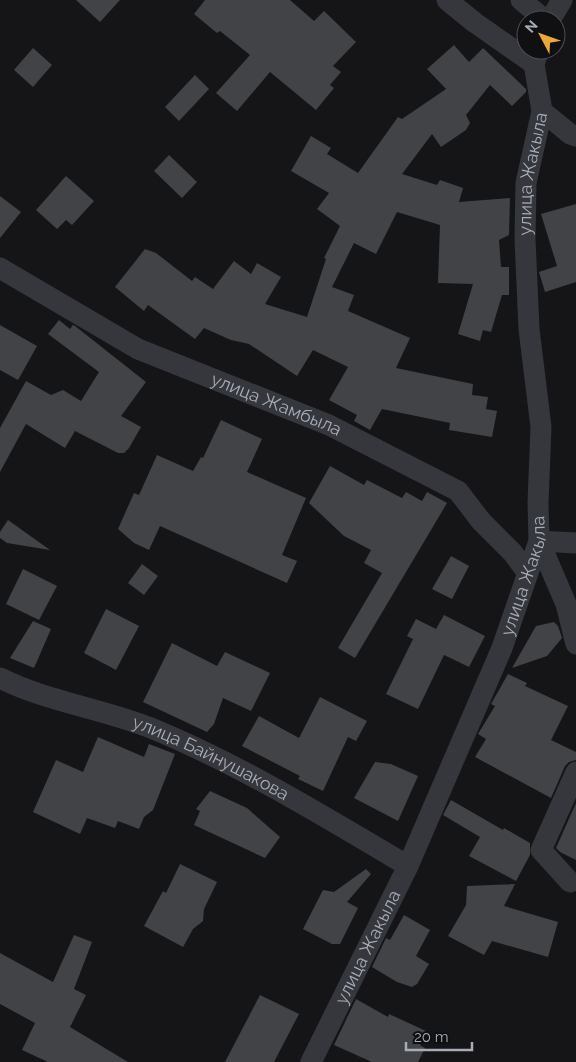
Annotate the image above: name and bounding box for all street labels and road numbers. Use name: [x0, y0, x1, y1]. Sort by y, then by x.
street label: улица Жакыла: [514, 110, 551, 236]
street label: улица Жамбыла: [208, 368, 345, 440]
street label: улица Жакыла: [496, 516, 550, 638]
street label: улица Байнушакова: [130, 711, 293, 804]
street label: улица Жакыла: [330, 886, 404, 1008]

